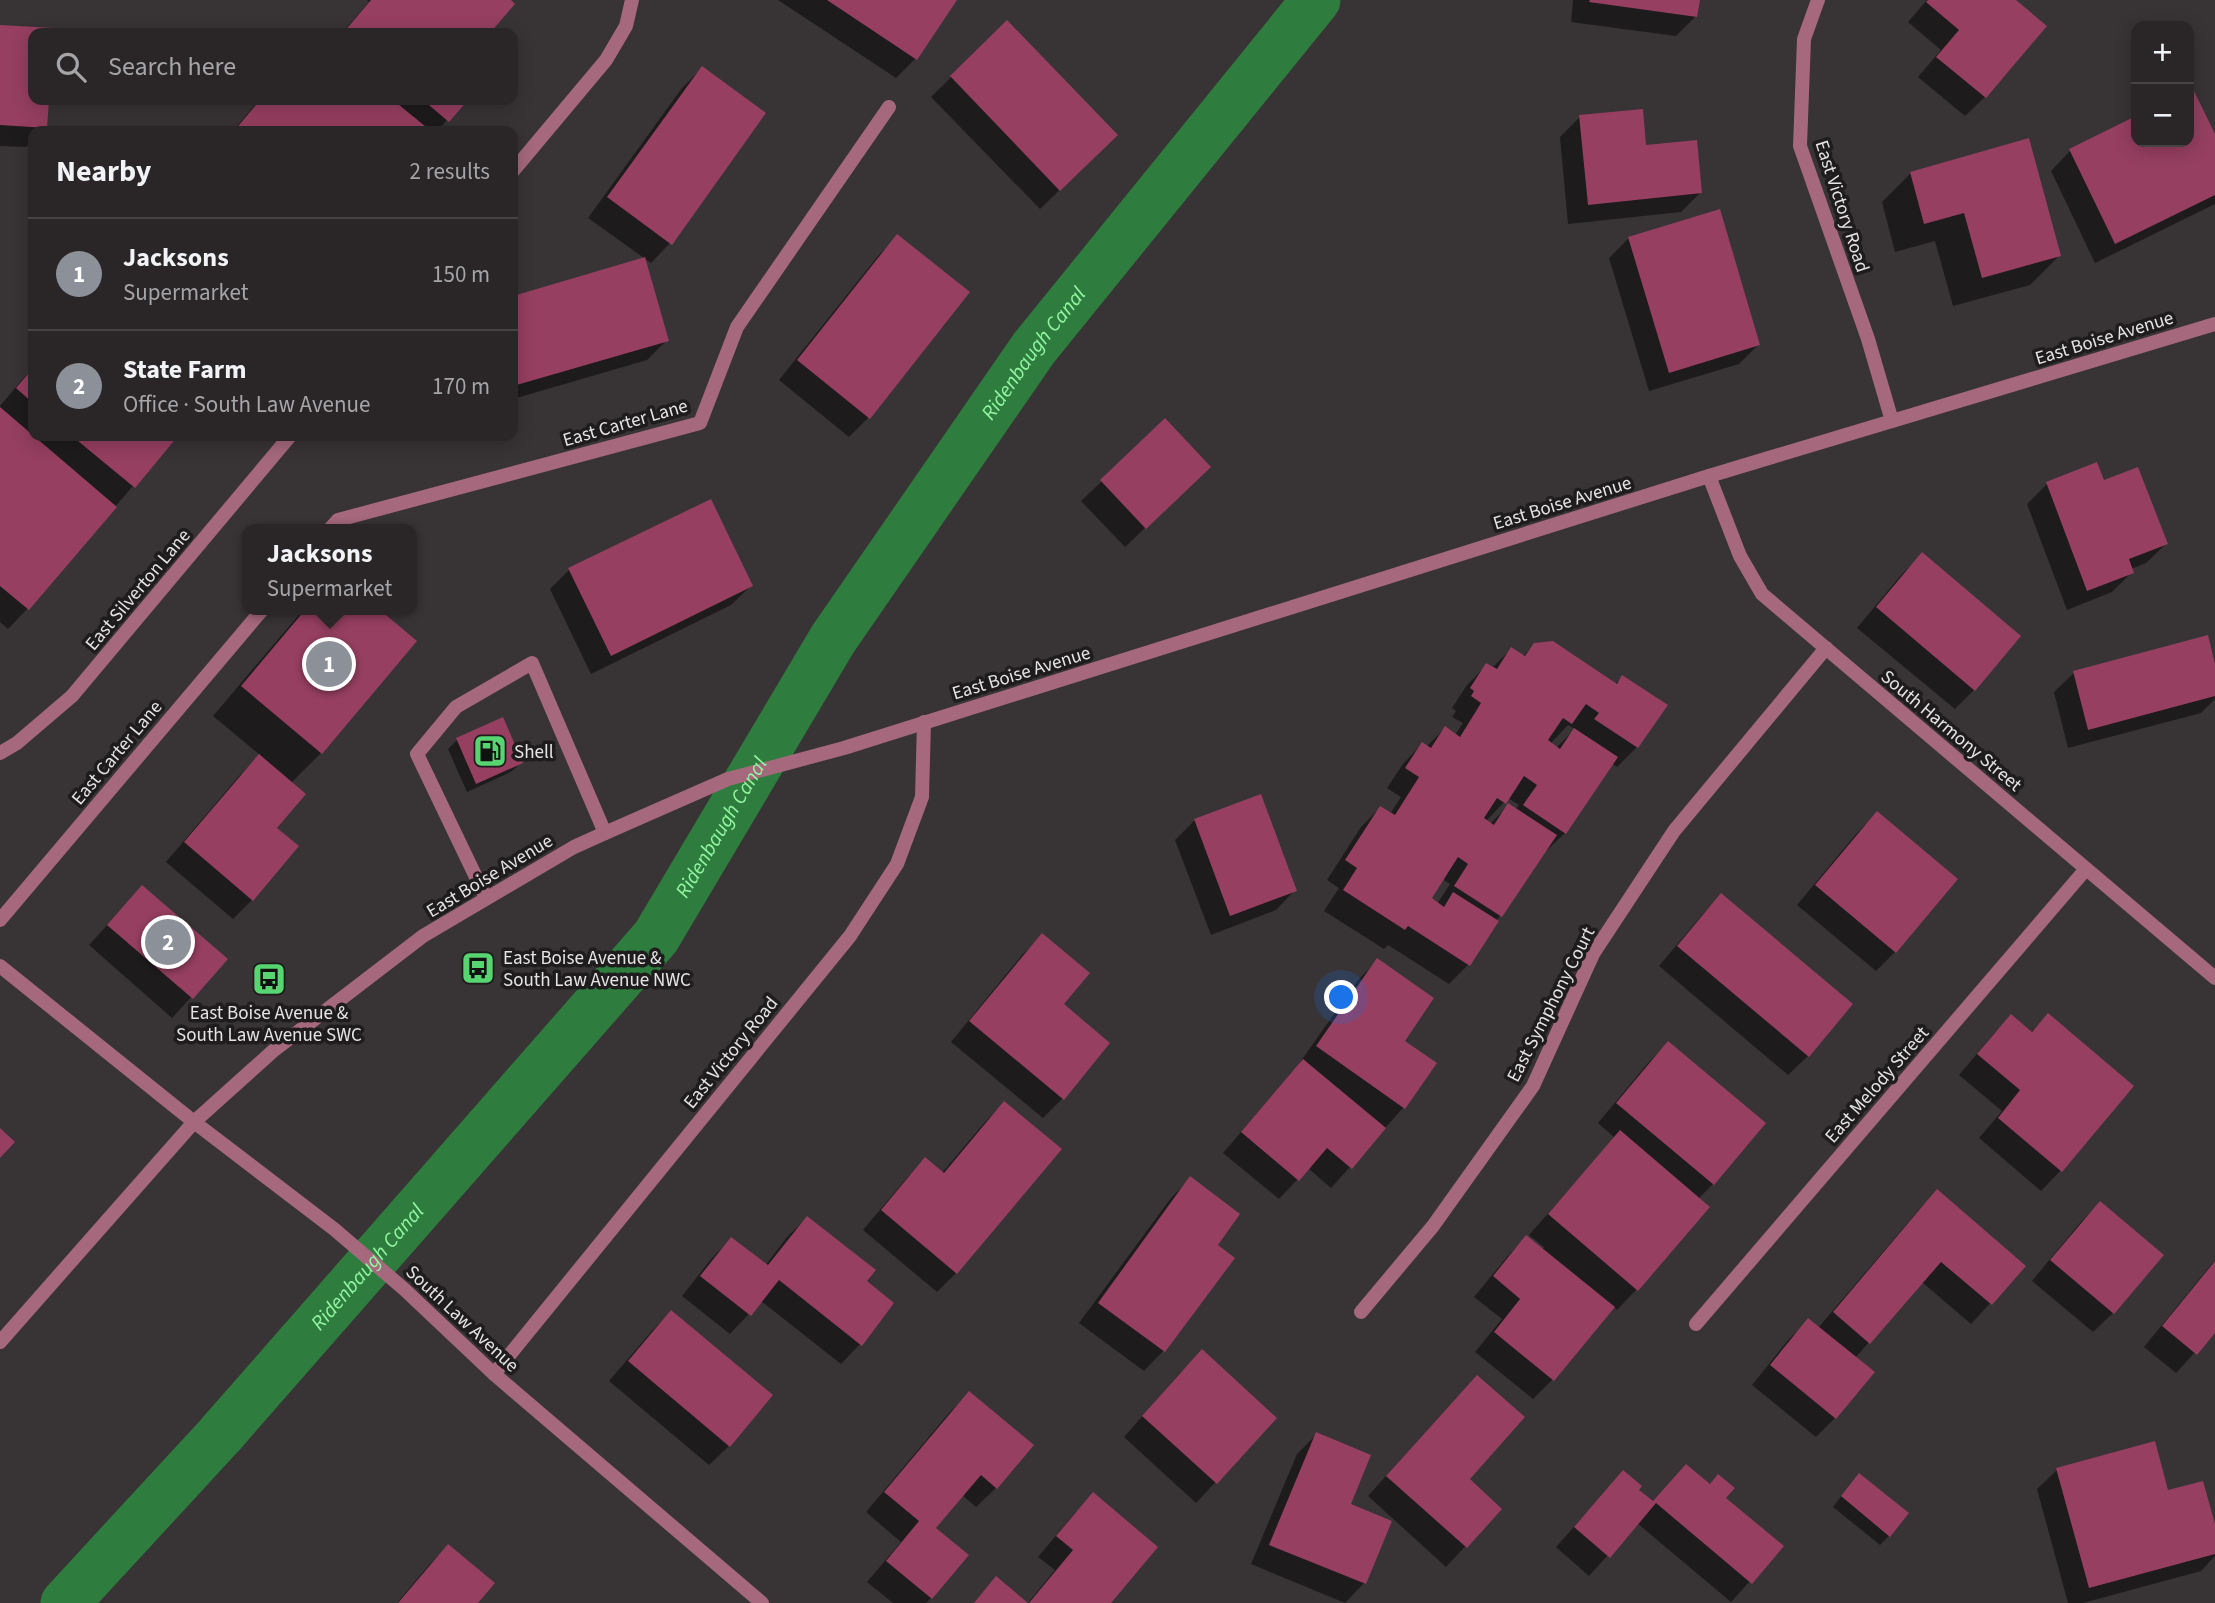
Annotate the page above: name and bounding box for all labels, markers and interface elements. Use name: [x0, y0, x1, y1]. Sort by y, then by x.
map controls: [2131, 21, 2194, 147]
button: +: [2131, 21, 2194, 84]
search box: [28, 28, 518, 105]
icon: search: [52, 48, 90, 86]
text: Search here: [108, 48, 236, 85]
button: −: [2131, 84, 2194, 147]
street label: East Victory Road: [1808, 137, 1876, 276]
text: Nearby: [56, 150, 151, 193]
text: 2 results: [410, 155, 490, 188]
text: Jacksons: [123, 239, 229, 276]
text: 1: [73, 258, 85, 291]
text: 150 m: [432, 258, 490, 291]
text: Supermarket: [123, 276, 249, 309]
water label: Ridenbaugh Canal: [974, 280, 1093, 426]
street label: East Boise Avenue: [2032, 305, 2177, 372]
text: State Farm: [123, 351, 247, 388]
text: 2: [73, 370, 85, 403]
text: 170 m: [432, 370, 490, 403]
text: Office · South Law Avenue: [123, 388, 370, 421]
street label: East Carter Lane: [560, 393, 691, 454]
street label: East Boise Avenue: [1490, 470, 1635, 537]
street label: East Silverton Lane: [79, 523, 197, 657]
popup: [242, 524, 417, 615]
text: Jacksons: [267, 535, 372, 572]
text: Supermarket: [267, 572, 392, 605]
pin: 1: [306, 638, 352, 690]
street label: East Boise Avenue: [949, 640, 1094, 707]
street label: South Harmony Street: [1875, 664, 2028, 799]
street label: East Carter Lane: [65, 695, 169, 811]
fuel station icon: Shell: [471, 732, 509, 770]
place label: Shell: [514, 739, 554, 766]
water label: Ridenbaugh Canal: [668, 751, 775, 903]
street label: East Boise Avenue: [421, 828, 558, 925]
pin: 2: [145, 916, 191, 968]
street label: East Symphony Court: [1501, 922, 1602, 1087]
place label: East Boise Avenue & South Law Avenue NWC: [503, 945, 691, 994]
bus stop icon: East Boise Avenue & South Law Avenue NWC: [459, 949, 497, 987]
bus stop icon: East Boise Avenue & South Law Avenue SWC: [250, 960, 288, 998]
your location: [1324, 980, 1358, 1014]
street label: East Victory Road: [677, 991, 785, 1115]
place label: East Boise Avenue & South Law Avenue SWC: [176, 1000, 362, 1049]
street label: East Melody Street: [1819, 1020, 1936, 1149]
water label: Ridenbaugh Canal: [303, 1197, 431, 1337]
street label: South Law Avenue: [399, 1259, 525, 1379]

